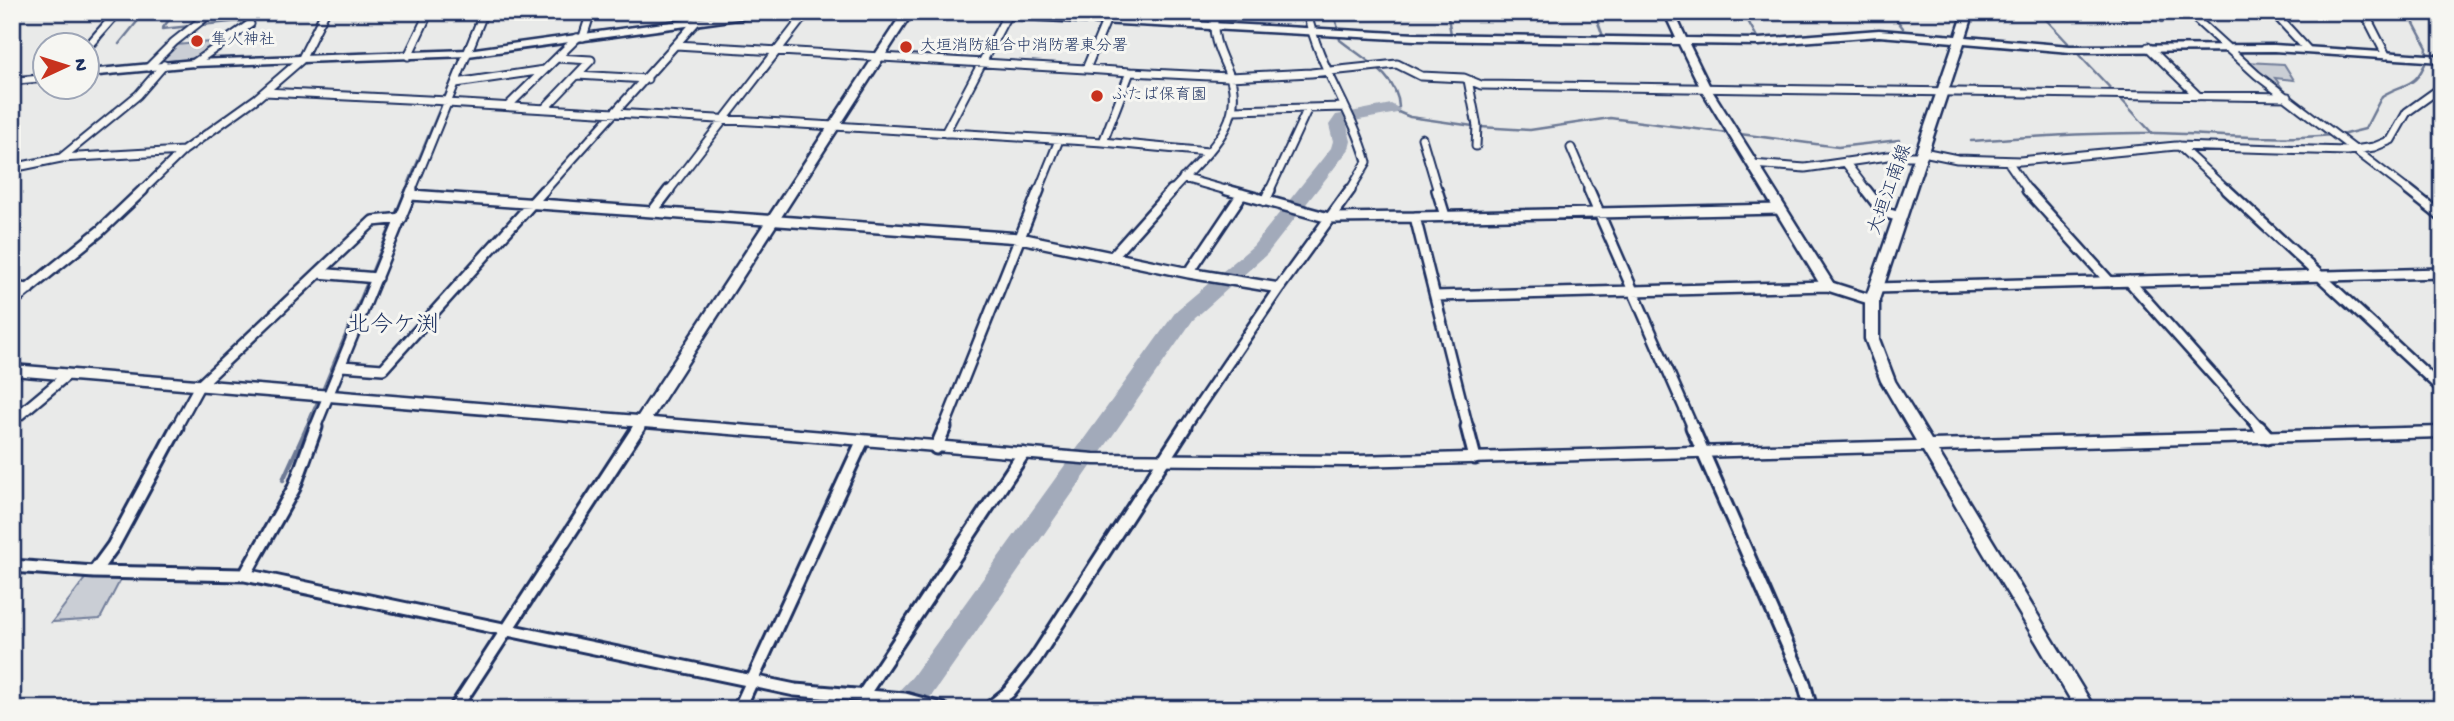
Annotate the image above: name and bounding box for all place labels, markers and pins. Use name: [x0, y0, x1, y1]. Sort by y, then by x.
place label: 隼人神社: [211, 30, 275, 51]
marker: 隼人神社: [189, 33, 205, 49]
place label: 大垣消防組合中消防署東分署: [920, 36, 1128, 57]
marker: 大垣消防組合中消防署東分署: [898, 39, 914, 55]
place label: ふたば保育園: [1111, 86, 1207, 106]
marker: ふたば保育園: [1089, 88, 1105, 104]

